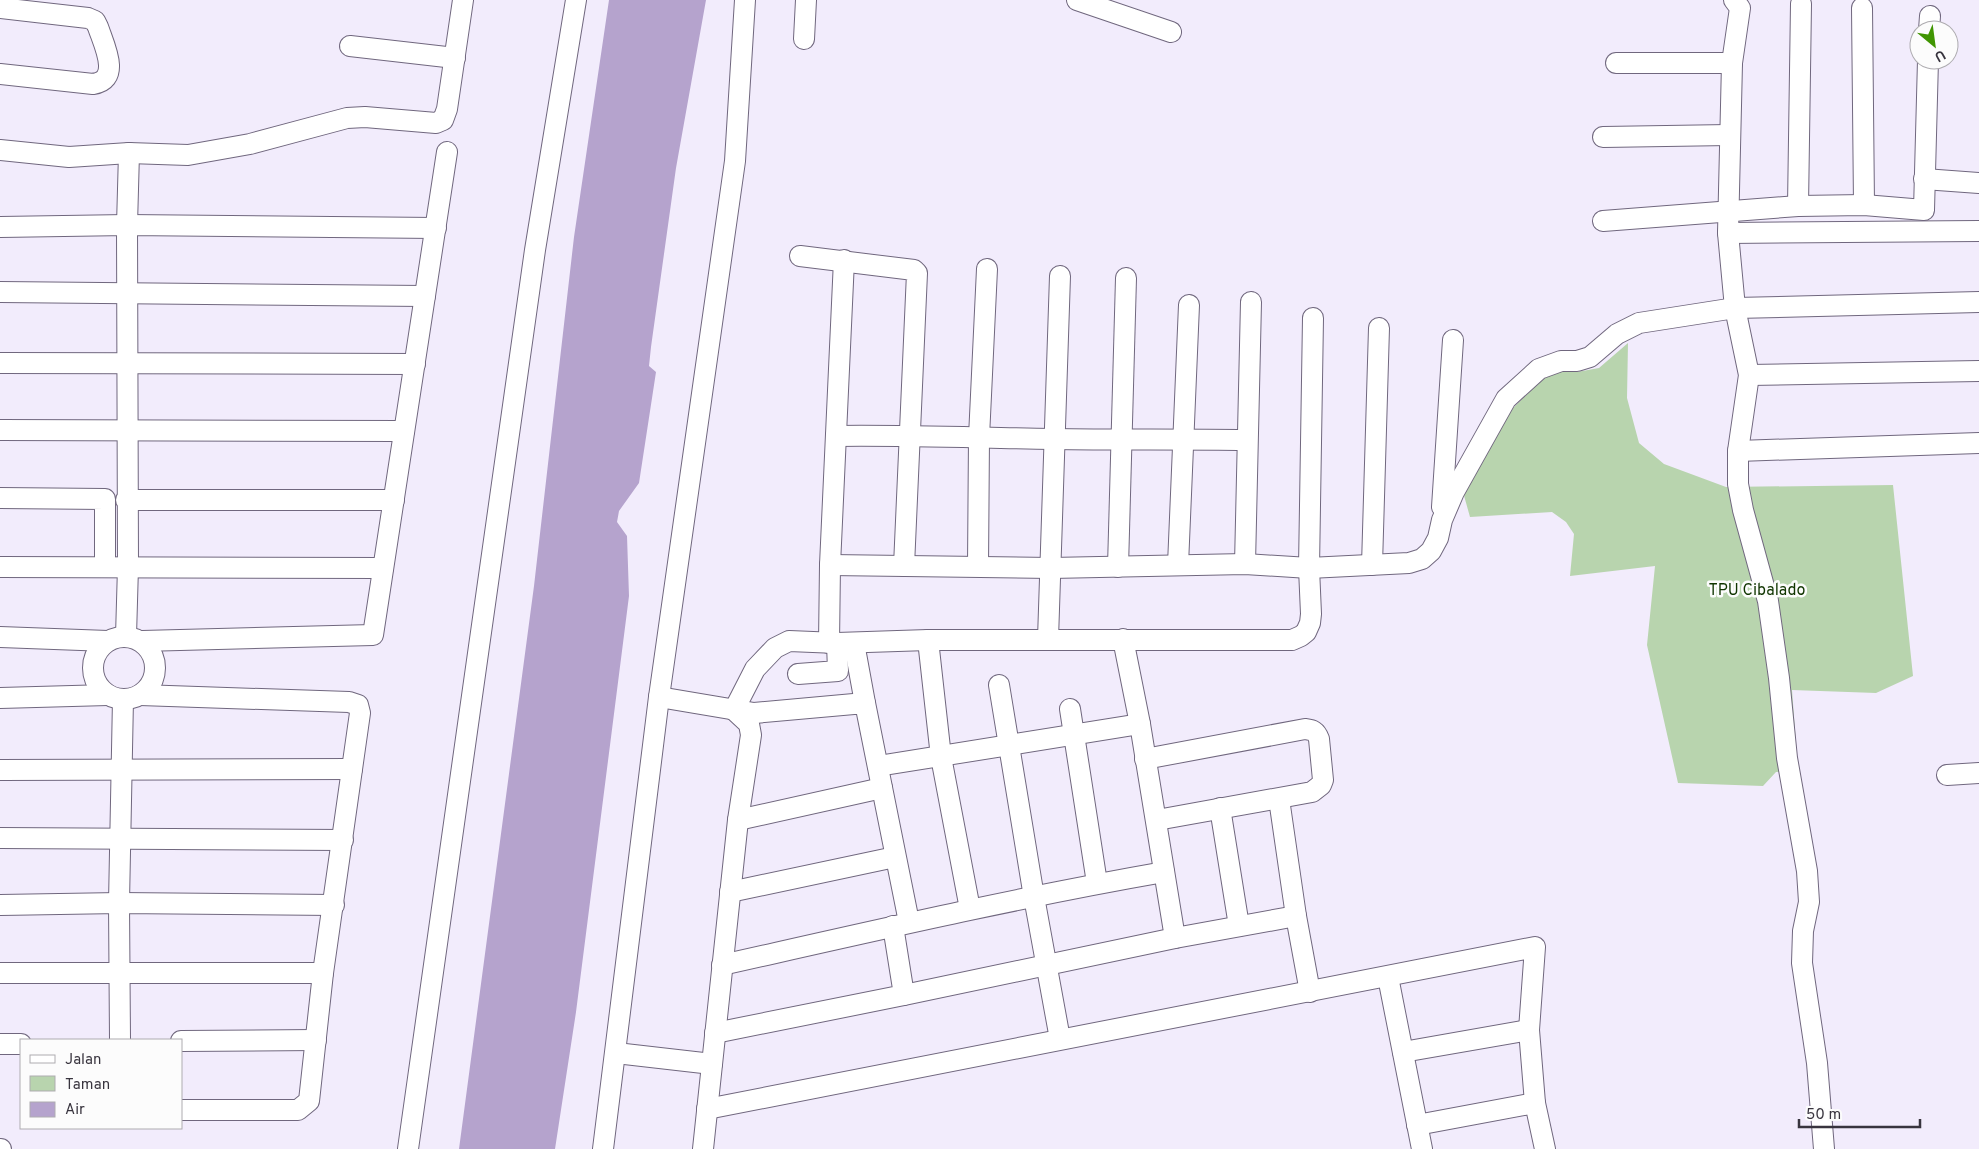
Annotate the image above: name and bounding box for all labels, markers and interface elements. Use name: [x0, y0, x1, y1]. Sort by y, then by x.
north arrow: [1909, 20, 1959, 70]
text: U: [1931, 45, 1948, 65]
park label: TPU Cibalado: [1709, 581, 1805, 601]
legend: [20, 1039, 182, 1129]
text: Jalan: [65, 1051, 102, 1070]
text: Taman: [65, 1076, 110, 1095]
scale bar: [1799, 1096, 1920, 1128]
text: Air: [65, 1101, 85, 1120]
text: 50 m: [1806, 1106, 1841, 1125]

